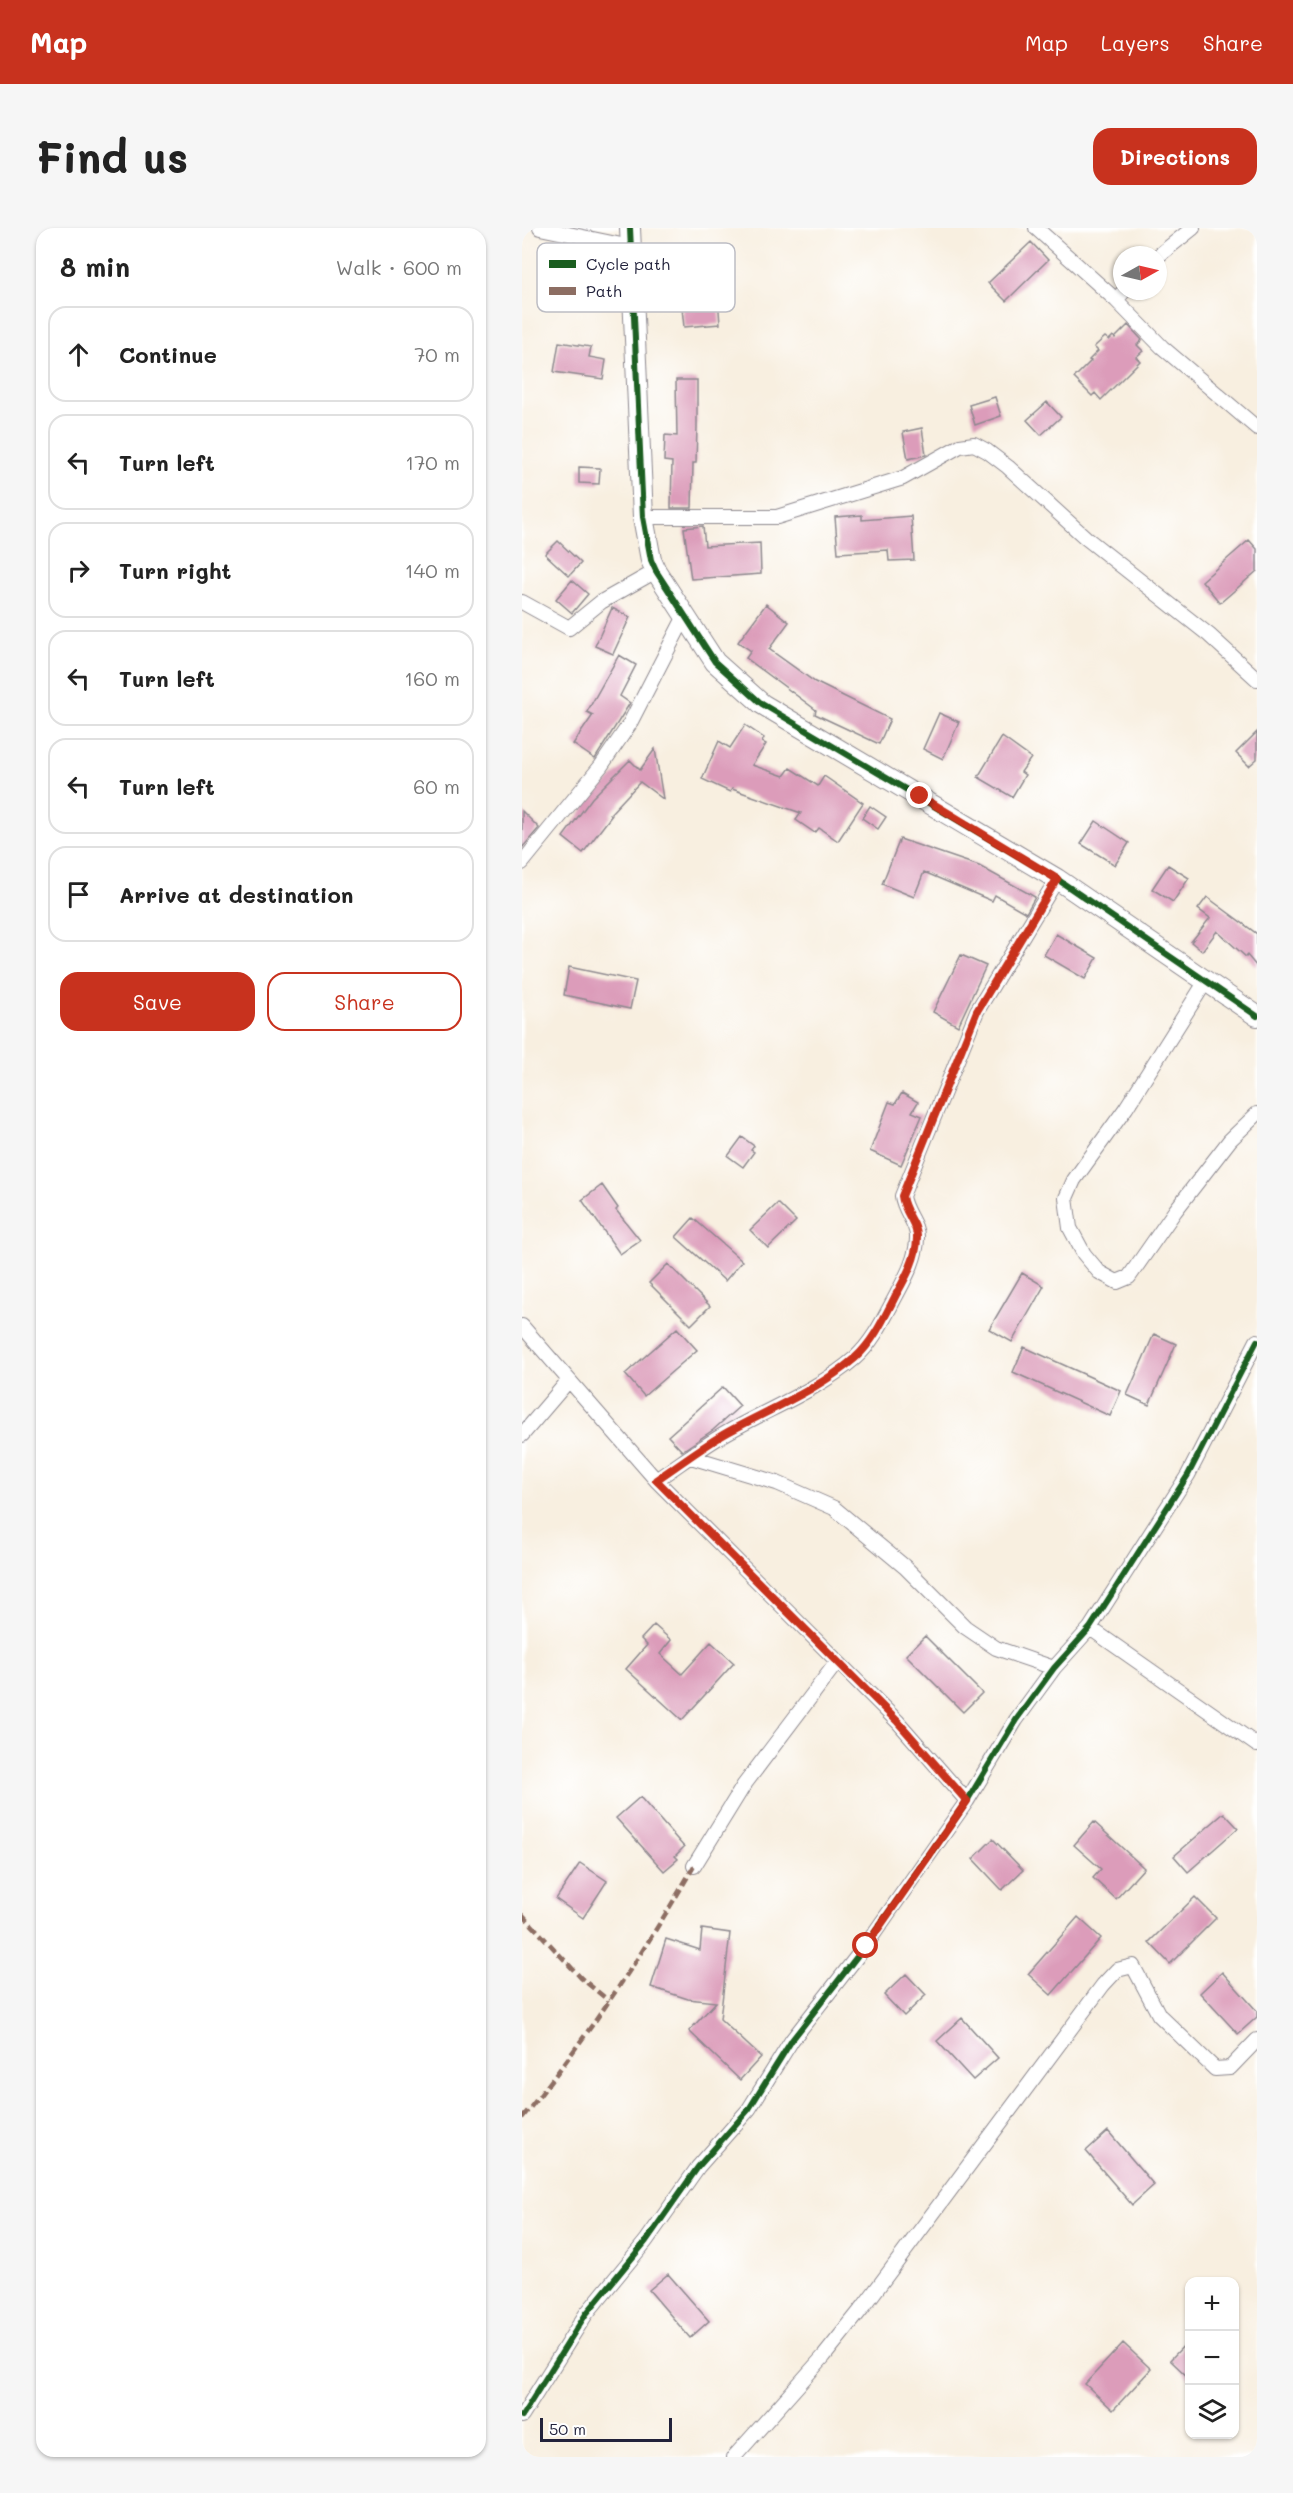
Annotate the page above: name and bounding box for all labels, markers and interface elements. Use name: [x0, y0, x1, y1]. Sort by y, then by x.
text: Map: [30, 24, 87, 60]
text: Map: [1025, 29, 1068, 56]
text: Layers: [1101, 29, 1170, 56]
text: Share: [1203, 29, 1263, 56]
button: Directions: [1093, 128, 1257, 185]
text: Find us: [36, 129, 188, 184]
legend: [537, 243, 735, 312]
north arrow: [1113, 246, 1167, 300]
text: 8 min: [60, 250, 130, 284]
text: Cycle path: [586, 253, 670, 274]
text: Walk · 600 m: [336, 254, 462, 280]
text: Path: [586, 280, 622, 301]
icon: ahead: [62, 338, 95, 371]
text: Continue: [119, 340, 217, 369]
text: 70 m: [414, 341, 460, 367]
icon: left: [62, 446, 95, 479]
text: Turn left: [119, 448, 215, 477]
text: 170 m: [405, 449, 460, 475]
icon: right: [62, 554, 95, 587]
text: Turn right: [119, 556, 231, 585]
text: 140 m: [405, 557, 460, 583]
icon: left: [62, 662, 95, 695]
text: Turn left: [119, 664, 215, 693]
text: 160 m: [404, 665, 460, 691]
icon: left: [62, 770, 95, 803]
text: Turn left: [119, 772, 215, 801]
text: 60 m: [413, 773, 460, 799]
route end: [906, 782, 932, 808]
icon: arrive: [62, 878, 95, 911]
text: Arrive at destination: [119, 880, 354, 909]
button: Save: [60, 972, 255, 1031]
button: Share: [267, 972, 462, 1031]
route start: [852, 1932, 878, 1958]
map controls: [1185, 2277, 1239, 2439]
button: +: [1185, 2277, 1239, 2331]
button: −: [1185, 2331, 1239, 2385]
button: layers: [1185, 2385, 1239, 2439]
scale bar: [540, 2415, 672, 2442]
text: 50 m: [549, 2418, 586, 2439]

